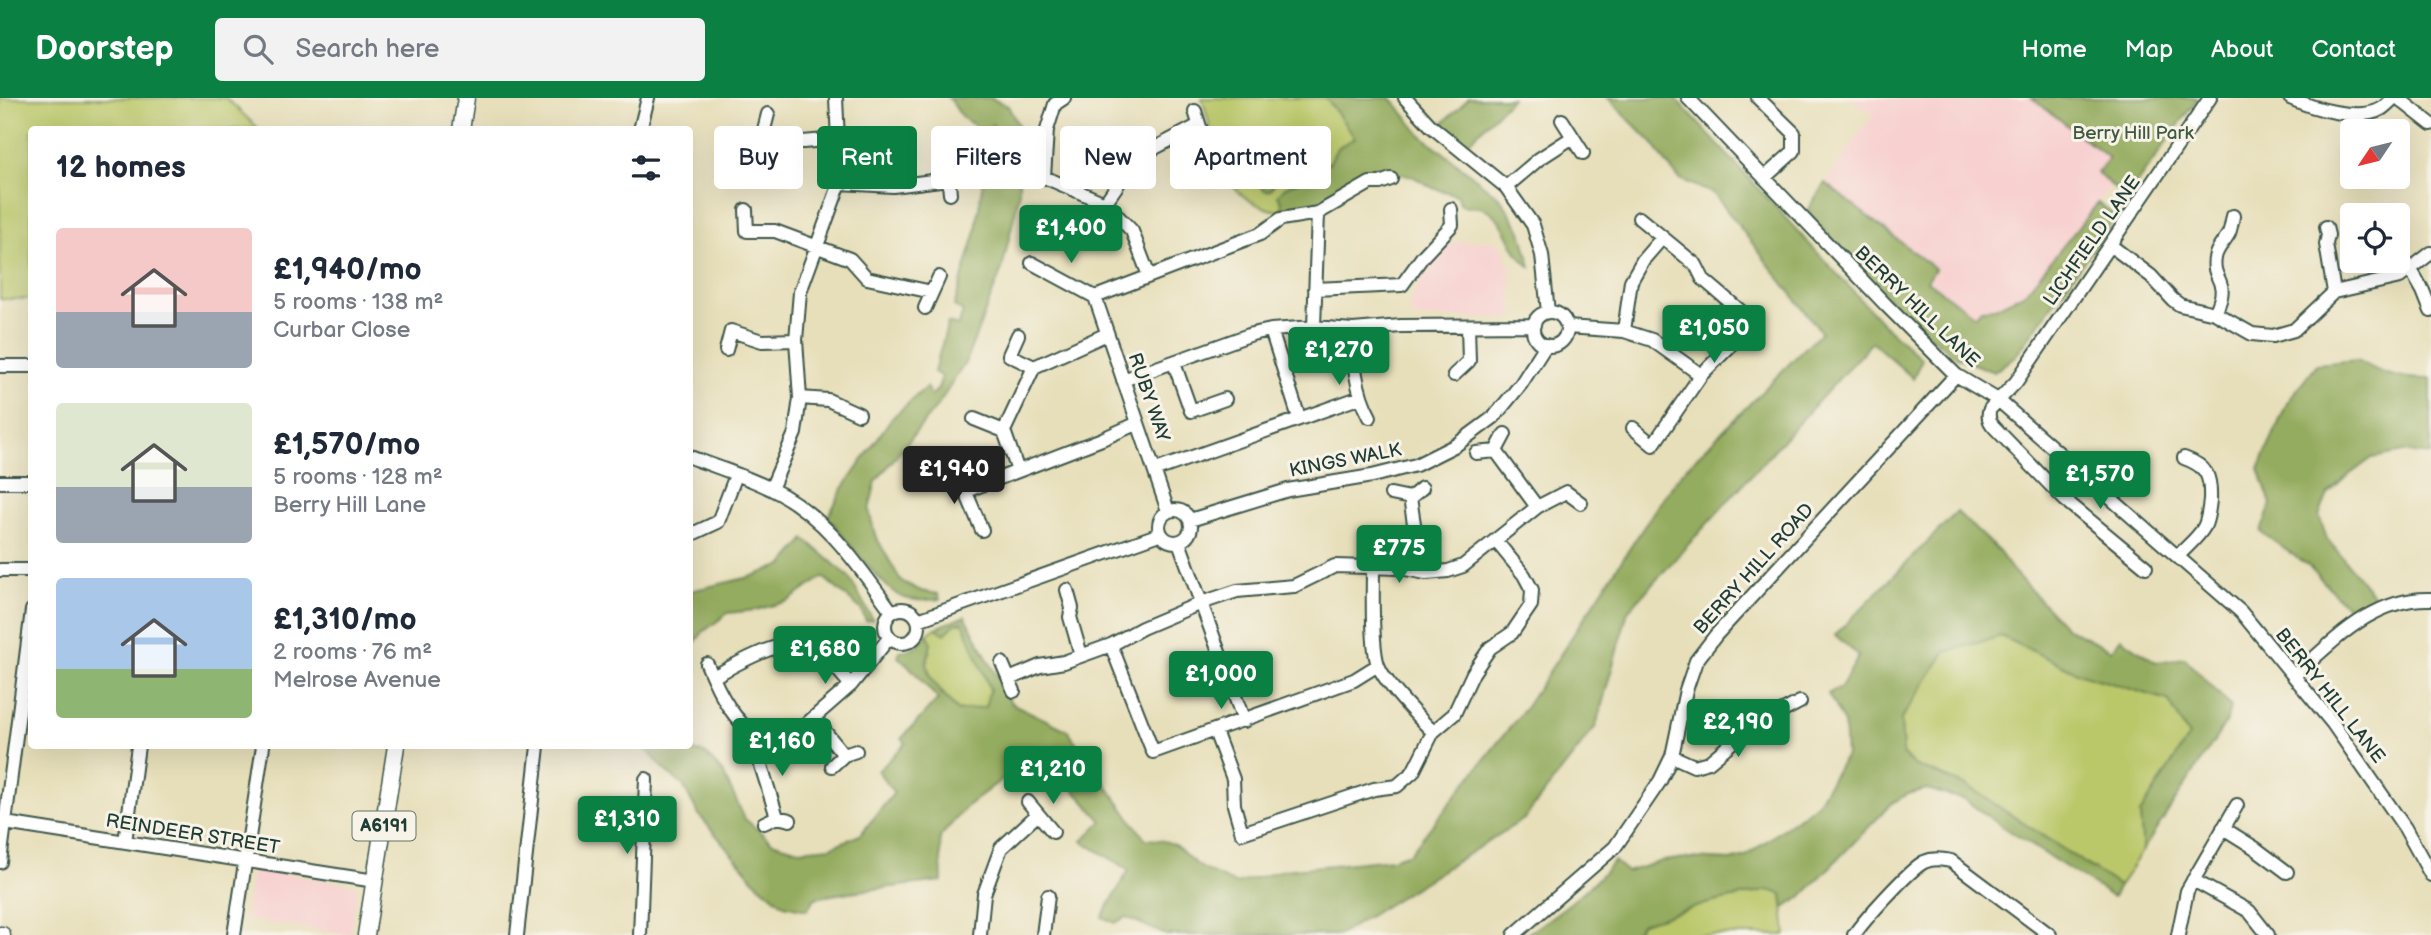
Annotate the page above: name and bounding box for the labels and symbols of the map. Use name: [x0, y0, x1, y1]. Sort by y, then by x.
north arrow: [2340, 119, 2410, 189]
park label: Berry Hill Park: [2072, 122, 2194, 145]
street label: LICHFIELD LANE: [2039, 172, 2146, 310]
pin: £1,400: [1014, 206, 1128, 265]
street label: BERRY HILL LANE: [1850, 242, 1984, 373]
pin: £1,050: [1657, 306, 1771, 365]
pin: £1,270: [1282, 328, 1396, 387]
street label: RUBY WAY: [1123, 350, 1175, 446]
street label: KINGS WALK: [1288, 438, 1404, 483]
pin: £1,940: [897, 446, 1011, 506]
pin: £1,570: [2043, 452, 2157, 511]
street label: BERRY HILL ROAD: [1689, 499, 1819, 639]
pin: £775: [1358, 526, 1440, 585]
street label: BERRY HILL LANE: [2270, 624, 2390, 768]
pin: £1,680: [768, 626, 882, 686]
pin: £1,000: [1164, 652, 1278, 711]
pin: £2,190: [1681, 700, 1795, 759]
pin: £1,160: [725, 718, 839, 778]
pin: £1,210: [996, 746, 1110, 806]
pin: £1,310: [570, 796, 684, 856]
street label: REINDEER STREET: [104, 809, 282, 860]
road number: A6191: [352, 812, 416, 840]

